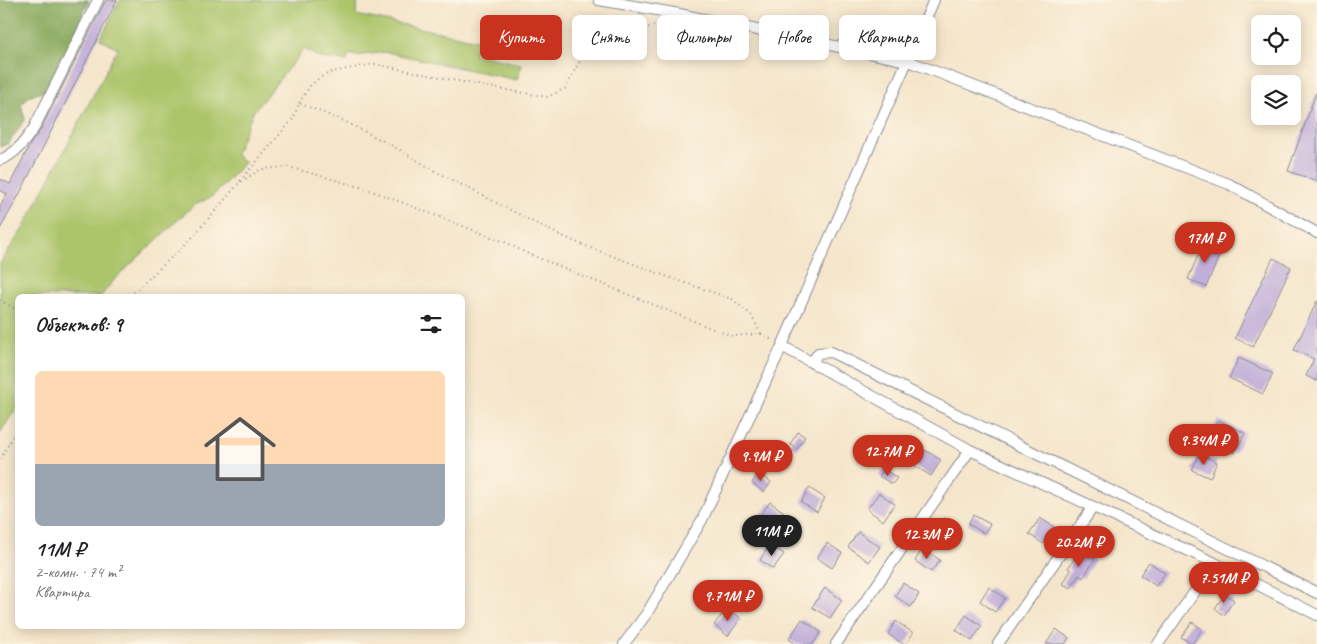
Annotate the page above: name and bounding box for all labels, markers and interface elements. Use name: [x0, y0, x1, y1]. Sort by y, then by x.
chip: Купить: [480, 15, 562, 60]
chip: Снять: [572, 15, 647, 60]
chip: Фильтры: [657, 15, 749, 60]
chip: Новое: [759, 15, 829, 60]
chip: Квартира: [839, 15, 936, 60]
map controls: [1251, 15, 1301, 125]
button: locate: [1251, 15, 1301, 65]
button: layers: [1251, 75, 1301, 125]
pin: 17M ₽: [1170, 222, 1240, 264]
text: 17M ₽: [1186, 228, 1224, 248]
icon: filters: [417, 310, 445, 338]
text: Объектов: 9: [35, 311, 123, 337]
icon: home: [195, 404, 285, 494]
pin: 9.34M ₽: [1158, 424, 1250, 466]
text: 9.34M ₽: [1180, 430, 1228, 450]
pin: 12.7M ₽: [842, 434, 934, 477]
pin: 9.9M ₽: [720, 440, 802, 482]
text: 12.7M ₽: [864, 441, 912, 461]
text: 9.9M ₽: [741, 446, 782, 466]
pin: 11M ₽: [737, 514, 807, 557]
pin: 12.3M ₽: [881, 518, 973, 560]
text: 11M ₽: [753, 521, 791, 541]
text: 12.3M ₽: [903, 524, 951, 544]
pin: 20.2M ₽: [1033, 526, 1125, 568]
text: 20.2M ₽: [1055, 532, 1103, 552]
text: 11M ₽: [35, 536, 85, 562]
text: 2-комн. · 74 m²: [35, 562, 121, 582]
pin: 7.51M ₽: [1178, 562, 1270, 604]
text: 7.51M ₽: [1200, 568, 1248, 588]
pin: 9.71M ₽: [682, 580, 774, 622]
text: Квартира: [35, 582, 90, 602]
text: 9.71M ₽: [704, 586, 752, 606]

